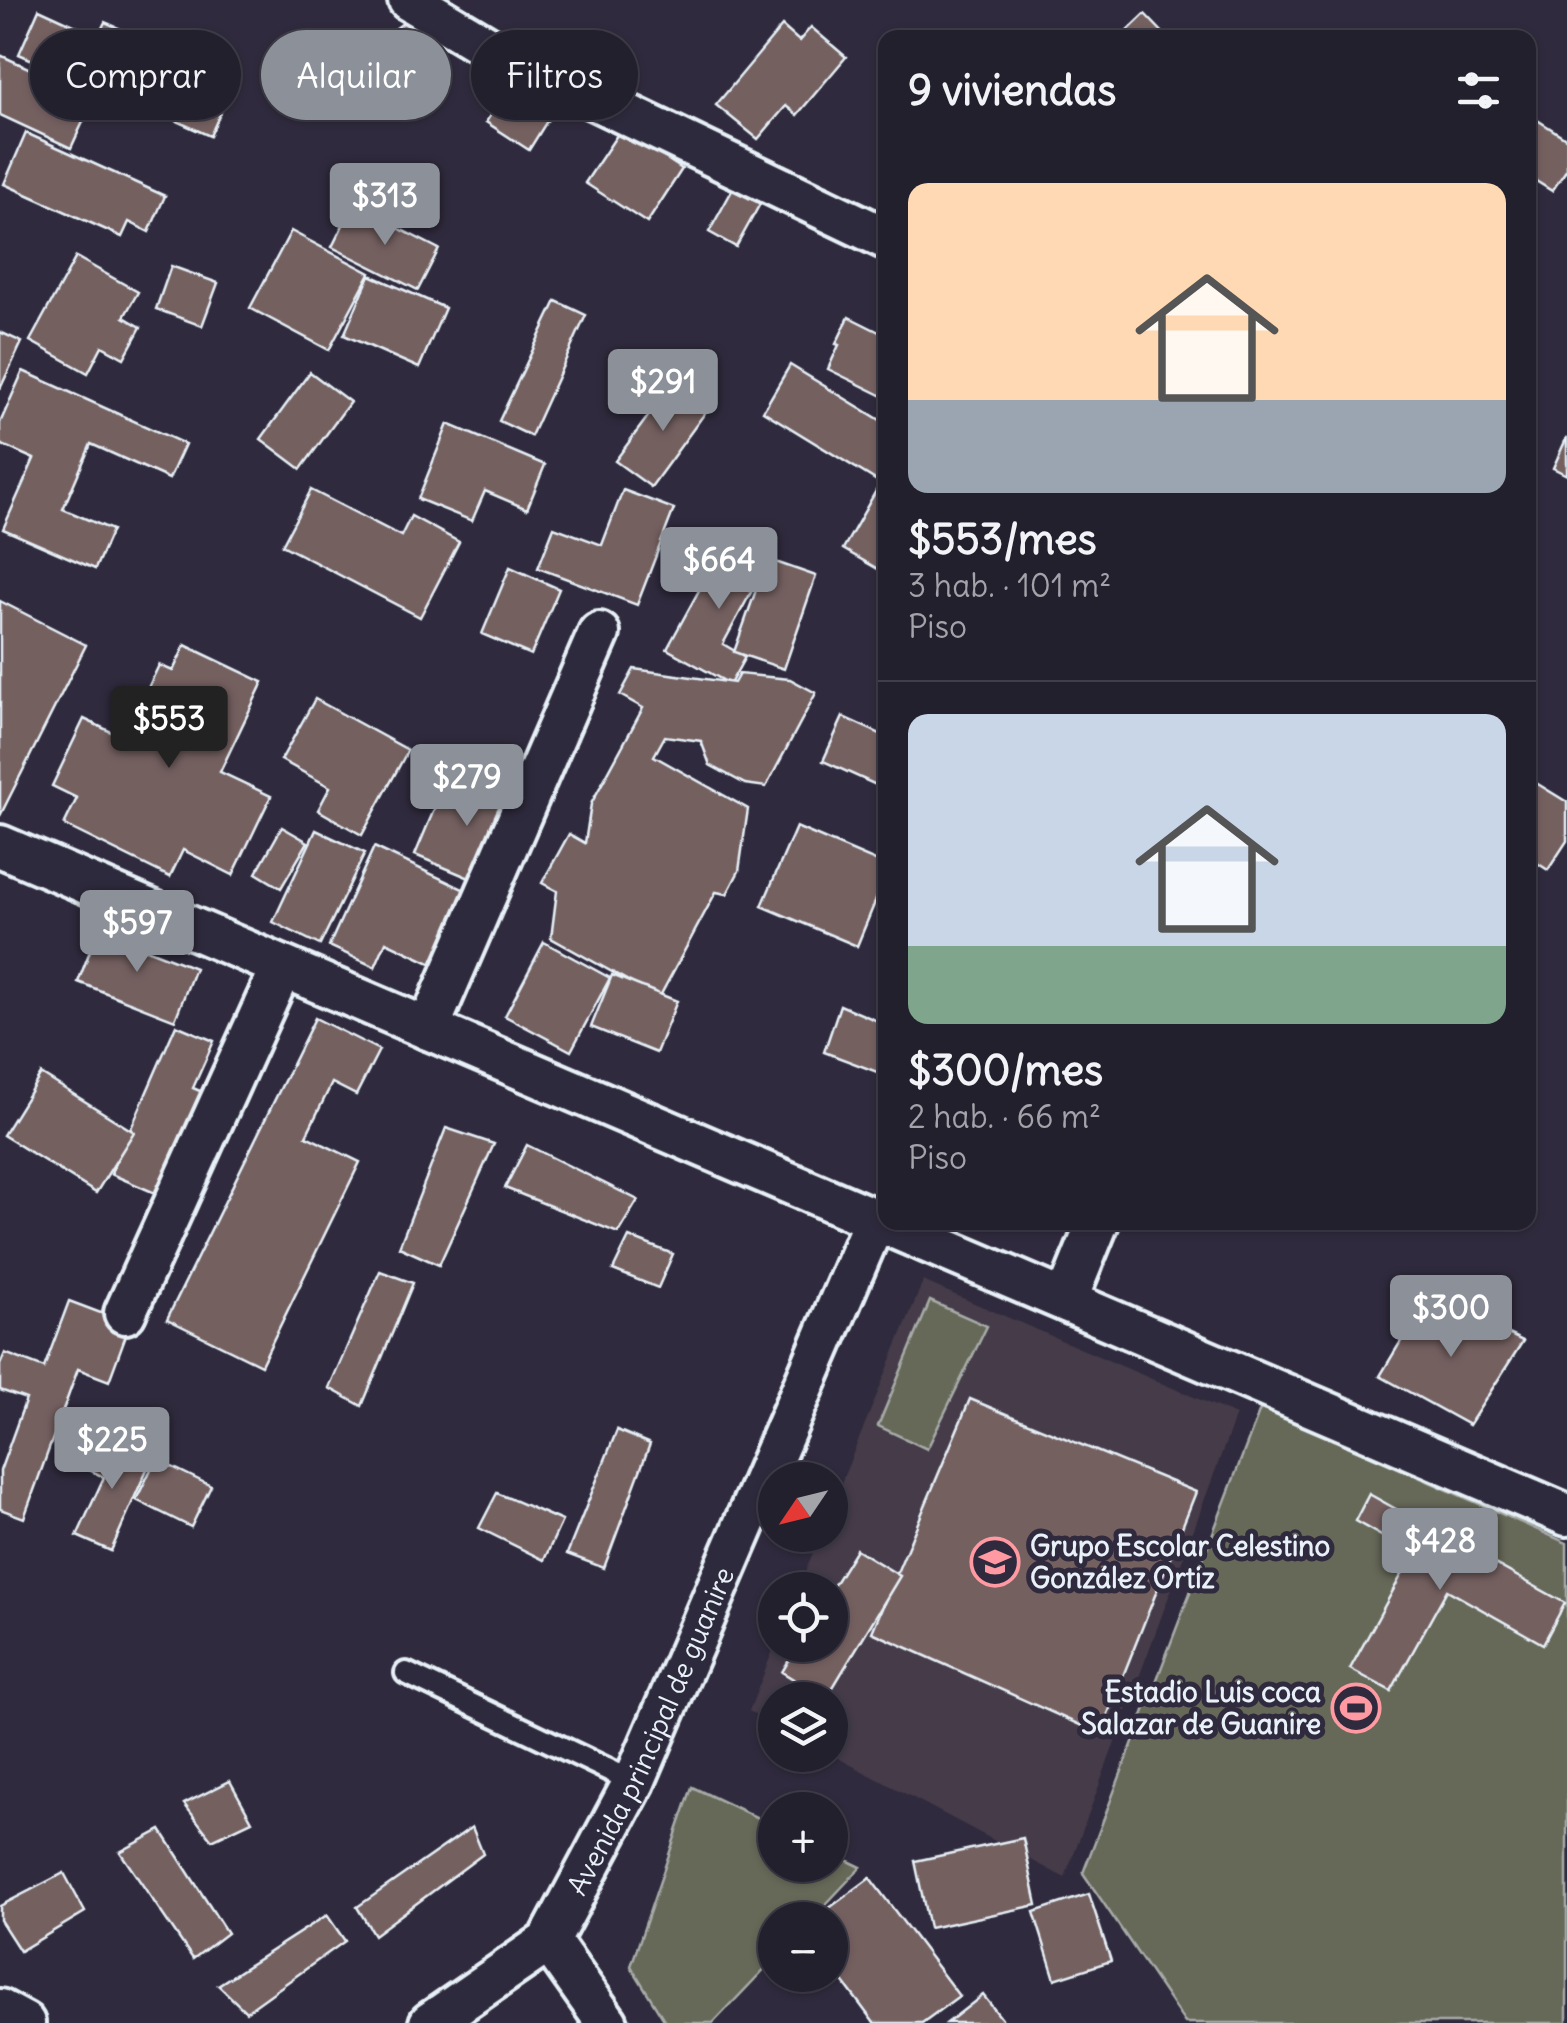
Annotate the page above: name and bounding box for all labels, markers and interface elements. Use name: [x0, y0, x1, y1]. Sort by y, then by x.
chip: Comprar: [30, 30, 241, 120]
chip: Alquilar: [261, 30, 451, 120]
chip: Filtros: [471, 30, 638, 120]
icon: filters: [1451, 63, 1506, 118]
text: 9 viviendas: [908, 64, 1116, 116]
pin: $313: [326, 163, 444, 248]
text: $313: [352, 175, 418, 216]
icon: home: [1117, 248, 1297, 428]
pin: $291: [604, 349, 722, 434]
text: $291: [630, 361, 696, 402]
text: $553/mes: [908, 513, 1097, 565]
pin: $664: [660, 527, 778, 612]
text: $664: [682, 539, 756, 580]
text: 3 hab. · 101 m²: [908, 565, 1111, 606]
text: Piso: [908, 606, 967, 647]
pin: $553: [110, 686, 228, 771]
text: $553: [133, 698, 205, 739]
pin: $279: [408, 744, 526, 829]
text: $279: [432, 756, 502, 797]
icon: home: [1117, 779, 1297, 959]
pin: $597: [78, 890, 196, 975]
text: $597: [102, 902, 172, 943]
text: $300/mes: [908, 1044, 1103, 1096]
text: 2 hab. · 66 m²: [908, 1096, 1101, 1137]
text: Piso: [908, 1137, 967, 1178]
pin: $300: [1392, 1275, 1510, 1360]
text: $300: [1412, 1287, 1490, 1328]
pin: $225: [53, 1407, 171, 1492]
text: $225: [76, 1419, 148, 1460]
north arrow: [758, 1462, 848, 1552]
map controls: [758, 1462, 848, 1992]
pin: $428: [1381, 1508, 1499, 1593]
text: $428: [1404, 1520, 1476, 1561]
place label: Grupo Escolar Celestino González Ortiz: [1030, 1528, 1330, 1596]
school or university icon: Grupo Escolar Celestino González Ortiz: [969, 1536, 1021, 1588]
street label: Avenida principal de guanire: [559, 1562, 742, 1901]
button: locate: [758, 1572, 848, 1662]
place label: Estadio Luis coca Salazar de Guanire: [1081, 1674, 1321, 1742]
button: layers: [758, 1682, 848, 1772]
sports icon: Estadio Luis coca Salazar de Guanire: [1330, 1682, 1382, 1734]
button: +: [758, 1792, 848, 1882]
button: −: [758, 1902, 848, 1992]

